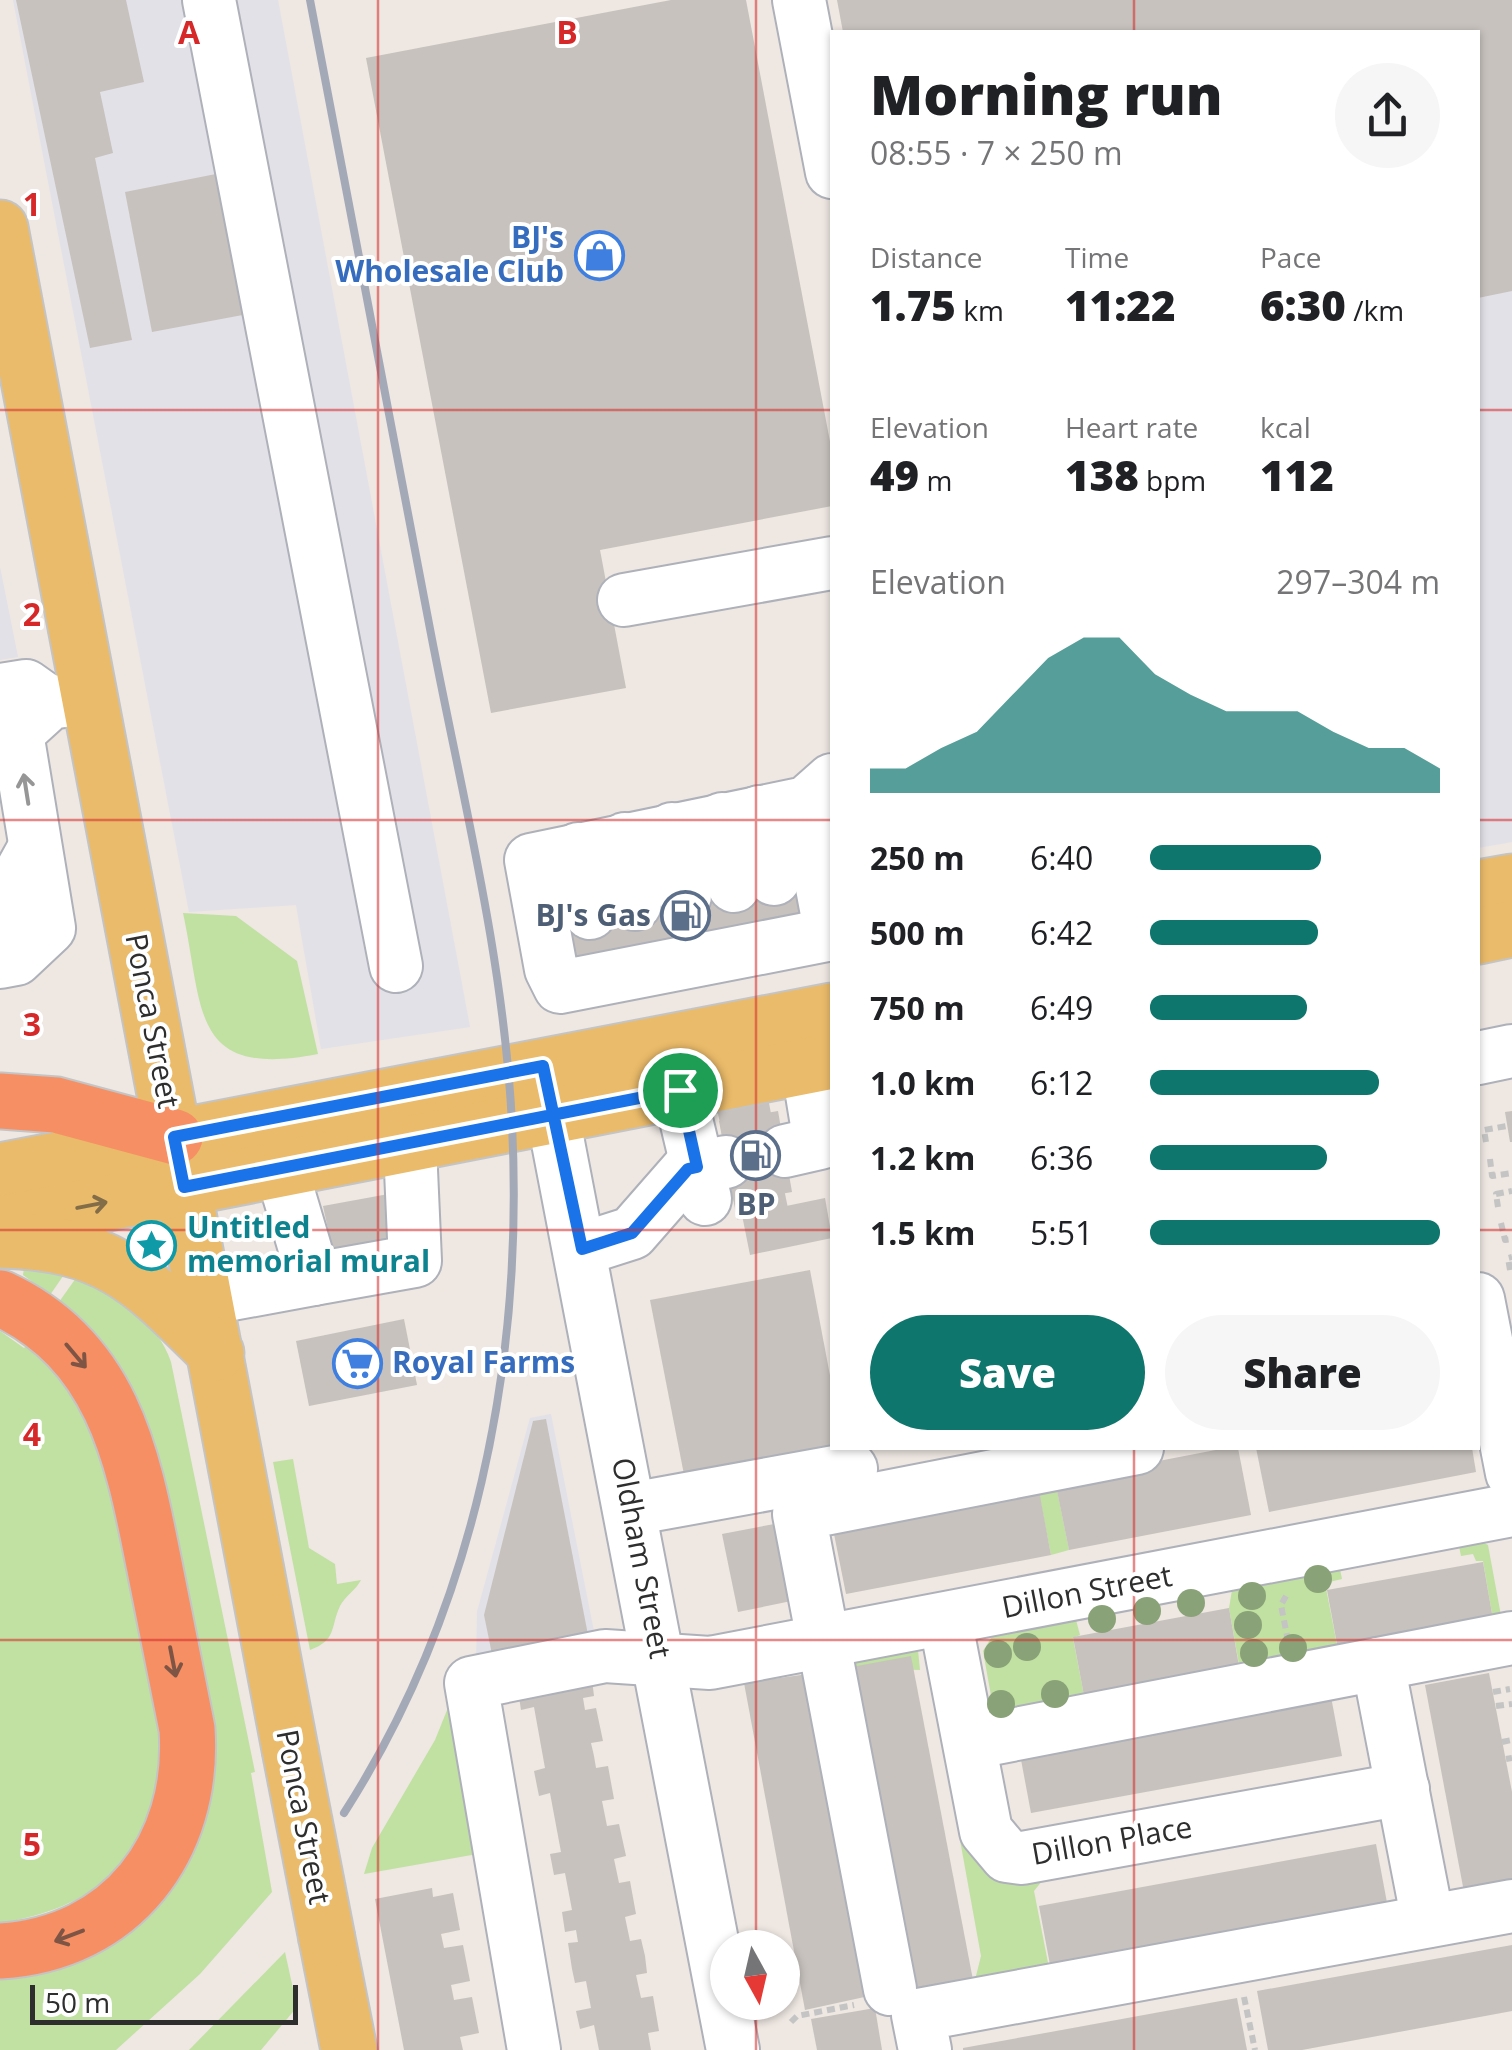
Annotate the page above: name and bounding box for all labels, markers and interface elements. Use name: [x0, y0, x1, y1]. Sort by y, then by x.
text: A: [178, 10, 201, 53]
text: B: [556, 10, 578, 53]
text: Morning run: [870, 56, 1223, 131]
button: share: [1335, 63, 1440, 168]
text: 08:55 · 7 × 250 m: [870, 131, 1123, 174]
text: 1: [23, 182, 41, 225]
place label: BJ's Wholesale Club: [335, 216, 564, 291]
shop icon: BJ's Wholesale Club: [573, 229, 625, 281]
text: Distance: [870, 238, 983, 276]
text: Time: [1065, 238, 1129, 276]
text: Pace: [1260, 238, 1322, 276]
text: 1.75: [870, 276, 956, 333]
text: 11:22: [1065, 276, 1176, 333]
text: 6:30: [1260, 276, 1346, 333]
text: km: [956, 291, 1004, 329]
text: /km: [1346, 291, 1404, 329]
text: Elevation: [870, 408, 989, 446]
text: Heart rate: [1065, 408, 1198, 446]
text: kcal: [1260, 408, 1311, 446]
text: 49: [870, 446, 919, 503]
text: 138: [1065, 446, 1139, 503]
text: 112: [1260, 446, 1334, 503]
text: m: [919, 461, 952, 499]
text: bpm: [1139, 461, 1206, 499]
text: Elevation: [870, 560, 1006, 603]
text: 297–304 m: [1276, 560, 1440, 603]
text: 2: [23, 592, 41, 635]
one-way arrow: [16, 773, 35, 805]
text: 250 m: [870, 836, 965, 879]
text: 6:40: [1030, 836, 1093, 879]
fuel station icon: BJ's Gas: [660, 890, 712, 942]
place label: BJ's Gas: [535, 894, 651, 935]
text: 500 m: [870, 911, 965, 954]
text: 6:42: [1030, 911, 1093, 954]
street label: Ponca Street: [116, 930, 190, 1112]
text: 750 m: [870, 986, 965, 1029]
text: 6:49: [1030, 986, 1093, 1029]
text: 3: [23, 1002, 41, 1045]
pin: [638, 1048, 723, 1133]
text: 1.0 km: [870, 1061, 975, 1104]
text: 6:12: [1030, 1061, 1093, 1104]
icon: arrive: [653, 1063, 708, 1118]
fuel station icon: BP: [730, 1130, 782, 1182]
text: 1.2 km: [870, 1136, 975, 1179]
text: 6:36: [1030, 1136, 1093, 1179]
place label: BP: [737, 1183, 776, 1224]
one-way arrow: [75, 1195, 107, 1214]
place label: Untitled memorial mural: [187, 1206, 430, 1281]
text: 1.5 km: [870, 1211, 975, 1254]
text: 5:51: [1030, 1211, 1093, 1254]
place icon: Untitled memorial mural: [126, 1219, 178, 1271]
button: Save: [870, 1315, 1145, 1430]
button: Share: [1165, 1315, 1440, 1430]
supermarket icon: Royal Farms: [331, 1337, 383, 1389]
place label: Royal Farms: [392, 1341, 575, 1382]
one-way arrow: [65, 1343, 87, 1369]
text: 4: [23, 1412, 41, 1455]
street label: Oldham Street: [603, 1454, 682, 1662]
street label: Dillon Street: [998, 1554, 1175, 1627]
one-way arrow: [165, 1645, 184, 1677]
street label: Ponca Street: [267, 1726, 341, 1908]
street label: Dillon Place: [1028, 1805, 1195, 1874]
text: 5: [23, 1822, 41, 1865]
one-way arrow: [54, 1928, 85, 1946]
north arrow: [710, 1930, 800, 2020]
map controls: [710, 1930, 800, 2020]
scale bar: [30, 1980, 298, 2024]
text: 50 m: [45, 1983, 110, 2021]

